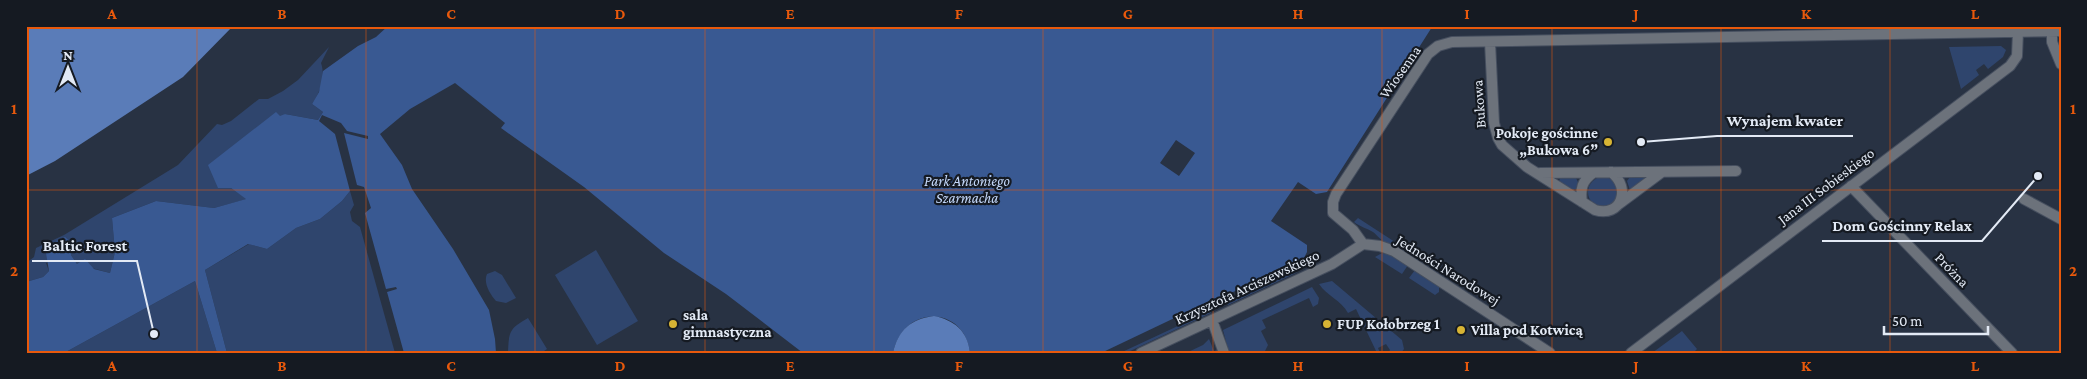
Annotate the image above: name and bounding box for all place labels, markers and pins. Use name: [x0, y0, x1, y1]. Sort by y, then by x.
callout: Wynajem kwater: [1717, 105, 1853, 136]
place label: Pokoje gościnne „Bukowa 6”: [1496, 125, 1598, 158]
marker: Pokoje gościnne „Bukowa 6”: [1602, 136, 1614, 148]
callout: Dom Gościnny Relax: [1822, 210, 1982, 241]
callout: Baltic Forest: [32, 230, 137, 261]
place label: sala gimnastyczna: [683, 307, 772, 340]
place label: FUP Kołobrzeg 1: [1337, 316, 1440, 332]
marker: sala gimnastyczna: [667, 318, 679, 330]
marker: FUP Kołobrzeg 1: [1321, 318, 1333, 330]
place label: Villa pod Kotwicą: [1470, 322, 1584, 338]
marker: Villa pod Kotwicą: [1455, 324, 1467, 336]

